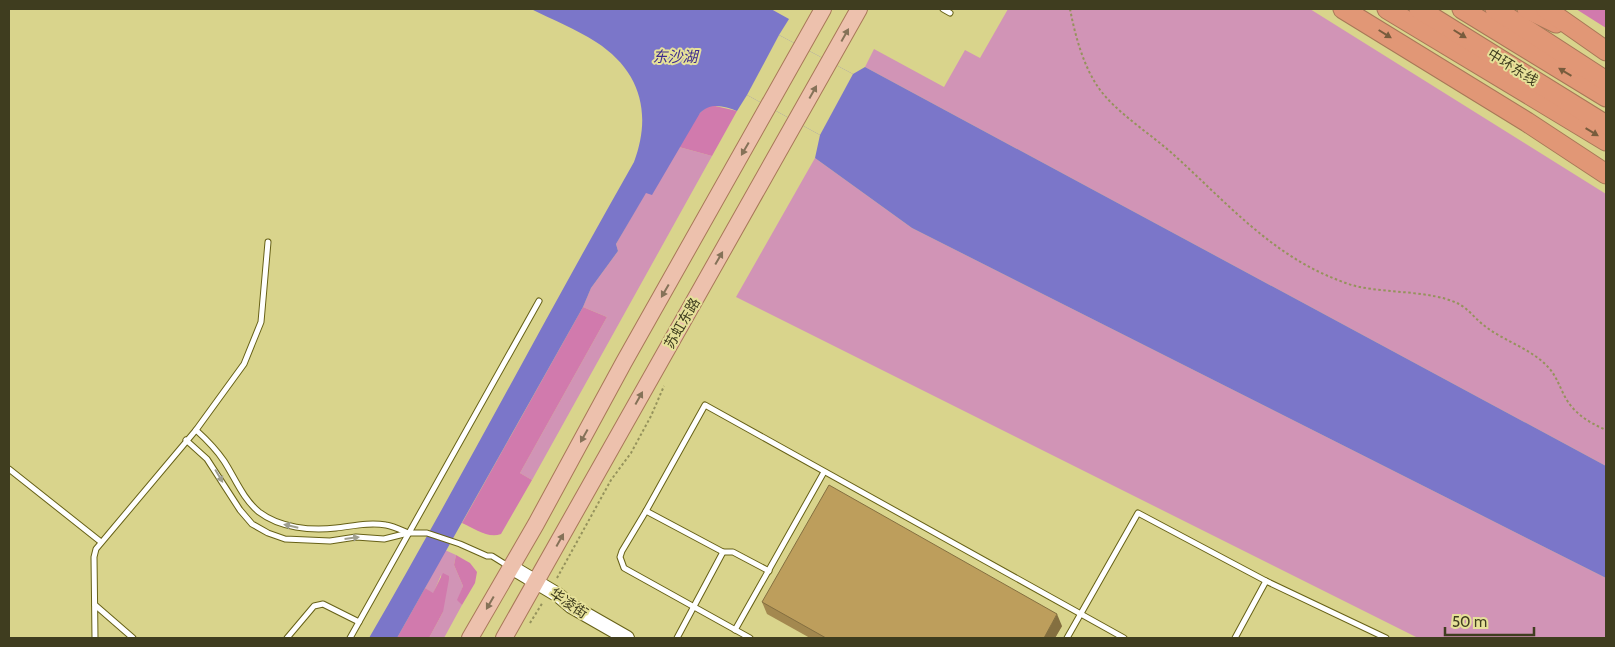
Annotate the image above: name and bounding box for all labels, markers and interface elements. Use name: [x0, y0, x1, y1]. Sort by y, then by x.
one-way arrow: [840, 29, 849, 42]
one-way arrow: [1378, 30, 1391, 39]
one-way arrow: [1454, 30, 1467, 39]
street label: 中环东线: [1484, 45, 1542, 89]
water label: 东沙湖: [652, 48, 699, 66]
one-way arrow: [1558, 67, 1571, 76]
one-way arrow: [809, 85, 818, 98]
one-way arrow: [1586, 128, 1599, 137]
one-way arrow: [740, 143, 749, 156]
one-way arrow: [714, 251, 723, 265]
one-way arrow: [660, 284, 669, 297]
street label: 苏虹东路: [660, 294, 704, 352]
one-way arrow: [635, 391, 644, 405]
one-way arrow: [580, 429, 588, 443]
one-way arrow: [214, 470, 223, 483]
one-way arrow: [284, 522, 299, 530]
one-way arrow: [556, 533, 565, 546]
one-way arrow: [345, 534, 361, 542]
street label: 华凌街: [547, 584, 591, 622]
one-way arrow: [486, 596, 495, 609]
scale bar: [1445, 604, 1534, 636]
text: 50 m: [1452, 613, 1487, 631]

